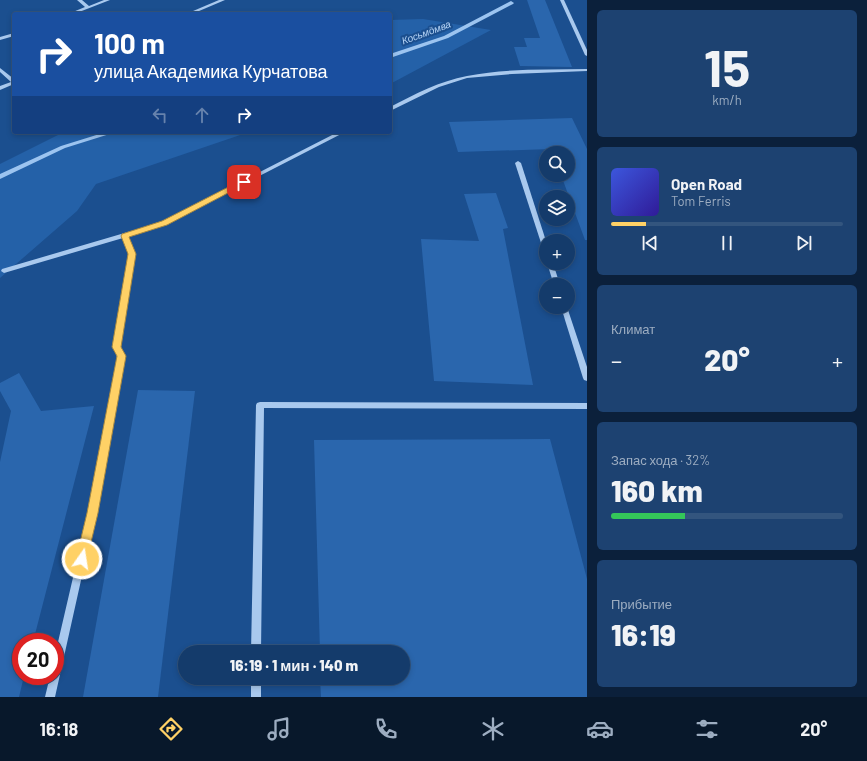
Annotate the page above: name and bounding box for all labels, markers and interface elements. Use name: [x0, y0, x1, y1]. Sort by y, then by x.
water label: Косьмӧмва: [400, 17, 453, 46]
text: 100 m: [94, 26, 165, 60]
icon: right: [28, 28, 80, 80]
text: 15: [704, 35, 750, 97]
text: улица Академика Курчатова: [94, 60, 328, 82]
text: km/h: [712, 92, 742, 108]
icon: left: [149, 104, 171, 126]
icon: ahead: [191, 104, 213, 126]
icon: right: [233, 104, 255, 126]
map controls: [539, 146, 575, 314]
button: search: [539, 146, 575, 182]
pin: [227, 165, 261, 199]
icon: arrive: [233, 171, 255, 193]
text: Open Road: [671, 175, 742, 193]
button: layers: [539, 190, 575, 226]
text: Tom Ferris: [671, 193, 731, 209]
icon: previous: [639, 232, 661, 254]
icon: pause: [716, 232, 738, 254]
icon: next: [793, 232, 815, 254]
button: +: [539, 234, 575, 270]
button: −: [539, 278, 575, 314]
text: Климат: [611, 321, 655, 337]
text: 20°: [704, 341, 750, 377]
text: −: [611, 347, 622, 373]
text: +: [832, 347, 843, 373]
text: Запас хода · 32%: [611, 452, 710, 468]
text: 160 km: [611, 472, 703, 508]
position arrow: [61, 538, 103, 580]
text: Прибытие: [611, 596, 672, 612]
text: 16:19: [611, 616, 676, 652]
speed limit sign: 20: [12, 633, 64, 685]
text: 16:19 · 1 мин · 140 m: [230, 656, 358, 674]
icon: directions: [157, 715, 185, 743]
icon: music: [265, 715, 293, 743]
icon: phone: [372, 715, 400, 743]
icon: climate: [479, 715, 507, 743]
icon: car: [586, 715, 614, 743]
icon: filters: [693, 715, 721, 743]
text: 16:18: [40, 718, 78, 740]
text: 20°: [800, 718, 827, 740]

